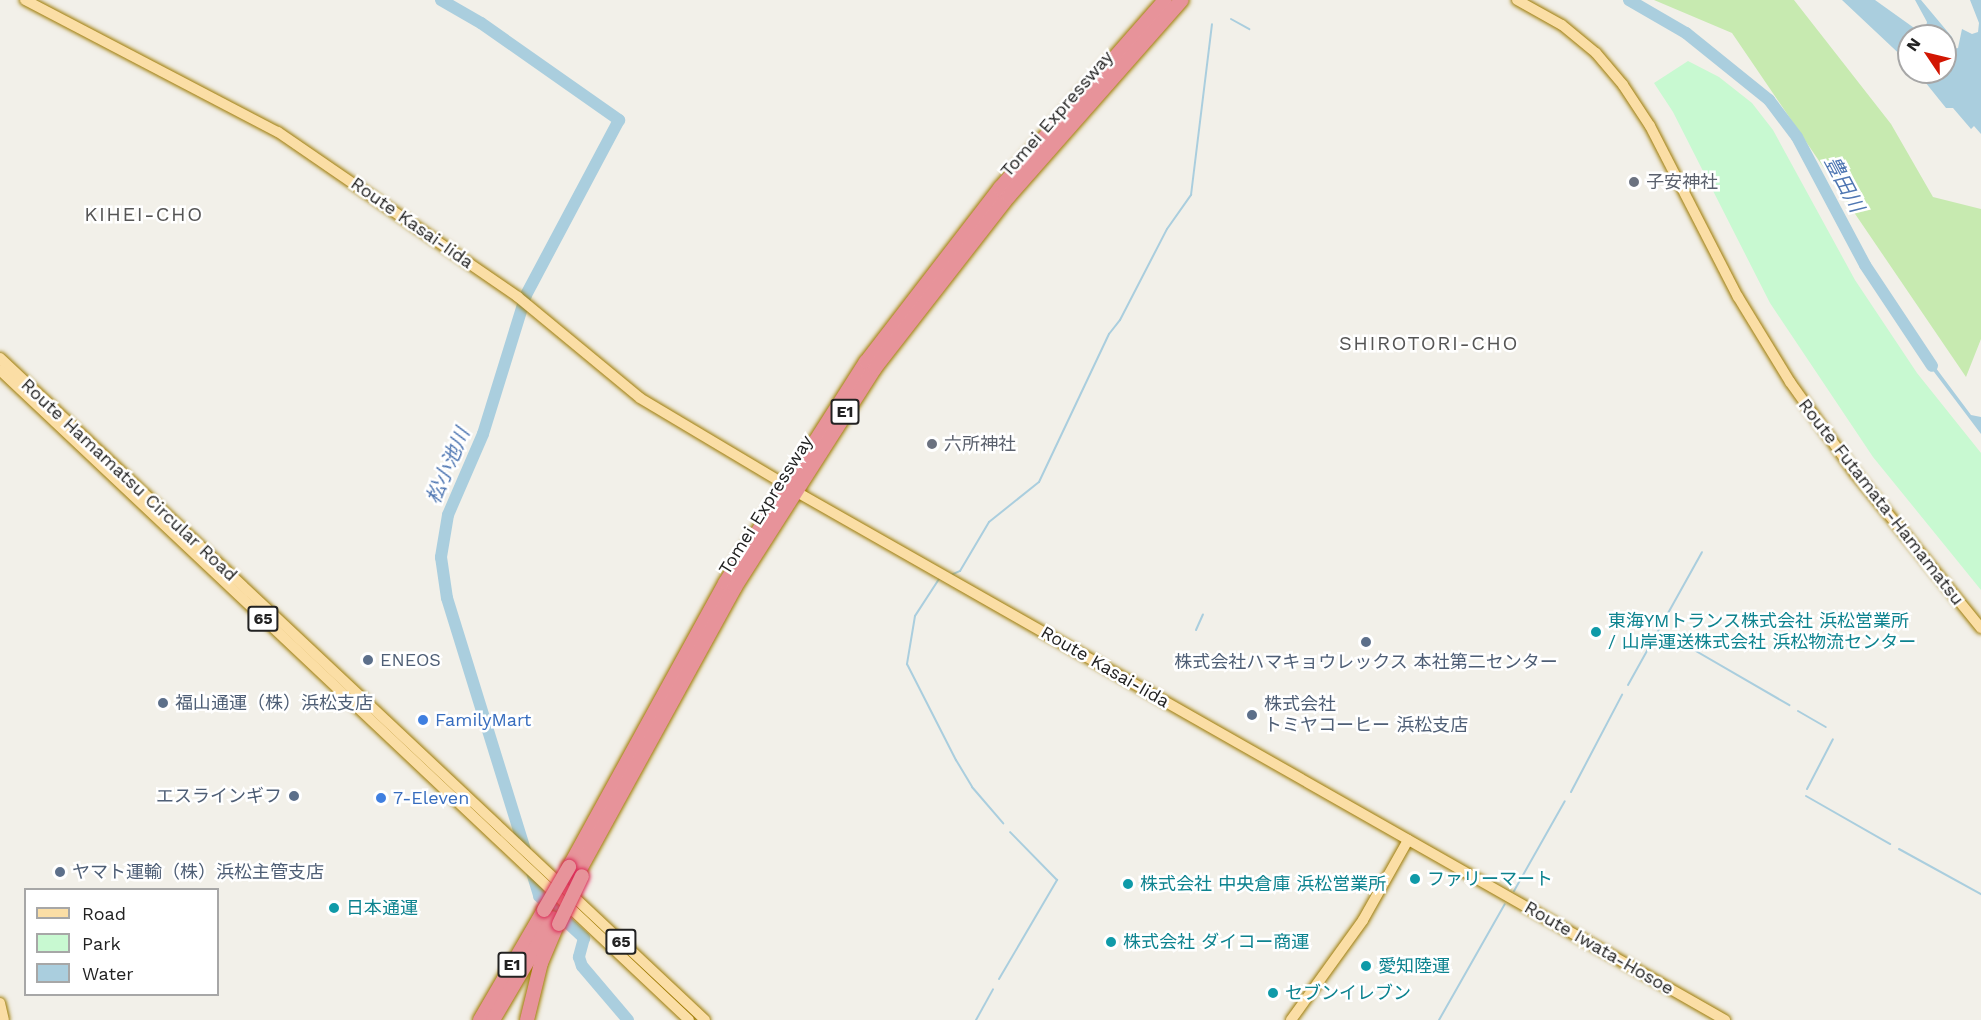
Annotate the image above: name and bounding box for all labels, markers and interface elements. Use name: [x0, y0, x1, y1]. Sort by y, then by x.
north arrow: [1897, 24, 1957, 84]
text: N: [1902, 34, 1925, 55]
street label: Tomei Expressway: [996, 46, 1118, 182]
water label: 豊田川: [1819, 152, 1869, 216]
place label: 子安神社: [1646, 171, 1718, 193]
street label: Route Kasai-Iida: [347, 173, 477, 273]
marker: 子安神社: [1627, 175, 1641, 189]
district label: KIHEI-CHO: [84, 202, 204, 226]
district label: SHIROTORI-CHO: [1339, 331, 1519, 355]
street label: Route Hamamatsu Circular Road: [16, 374, 242, 586]
street label: Route Futamata-Hamamatsu: [1794, 394, 1968, 610]
road number: E1: [830, 399, 860, 425]
water label: 松小池川: [421, 424, 475, 508]
street label: Tomei Expressway: [714, 431, 818, 579]
place label: 六所神社: [944, 433, 1016, 455]
marker: 六所神社: [925, 437, 939, 451]
road number: 65: [246, 606, 280, 632]
place label: 東海YMトランス株式会社 浜松営業所 / 山岸運送株式会社 浜松物流センター: [1608, 611, 1916, 654]
street label: Route Kasai-Iida: [1037, 621, 1173, 713]
marker: 東海YMトランス株式会社 浜松営業所 / 山岸運送株式会社 浜松物流センター: [1589, 625, 1603, 639]
marker: 株式会社ハマキョウレックス 本社第二センター: [1359, 635, 1373, 649]
place label: ENEOS: [380, 649, 441, 671]
place label: 株式会社ハマキョウレックス 本社第二センター: [1174, 651, 1558, 673]
marker: ENEOS: [361, 653, 375, 667]
place label: 福山通運（株）浜松支店: [175, 692, 373, 714]
place label: 株式会社 トミヤコーヒー 浜松支店: [1264, 694, 1468, 736]
marker: 福山通運（株）浜松支店: [156, 696, 170, 710]
marker: 株式会社 トミヤコーヒー 浜松支店: [1245, 708, 1259, 722]
place label: FamilyMart: [435, 709, 531, 731]
marker: FamilyMart: [416, 713, 430, 727]
place label: エスラインギフ: [156, 785, 282, 807]
place label: 7-Eleven: [393, 787, 469, 809]
marker: エスラインギフ: [287, 789, 301, 803]
marker: 7-Eleven: [374, 791, 388, 805]
place label: ヤマト運輸（株）浜松主管支店: [72, 861, 324, 883]
marker: ヤマト運輸（株）浜松主管支店: [53, 865, 67, 879]
place label: ファリーマート: [1427, 868, 1553, 890]
marker: ファリーマート: [1408, 872, 1422, 886]
place label: 株式会社 中央倉庫 浜松営業所: [1140, 873, 1386, 895]
marker: 株式会社 中央倉庫 浜松営業所: [1121, 877, 1135, 891]
legend: [24, 888, 219, 996]
street label: Route Iwata-Hosoe: [1521, 896, 1677, 1000]
place label: 日本通運: [346, 897, 418, 919]
marker: 日本通運: [327, 901, 341, 915]
text: Road: [82, 903, 126, 924]
road number: 65: [604, 929, 638, 955]
place label: 株式会社 ダイコー商運: [1123, 931, 1309, 953]
text: Park: [82, 933, 121, 954]
marker: 株式会社 ダイコー商運: [1104, 935, 1118, 949]
road number: E1: [497, 952, 527, 978]
place label: 愛知陸運: [1378, 955, 1450, 977]
marker: 愛知陸運: [1359, 959, 1373, 973]
text: Water: [82, 963, 134, 984]
place label: セブンイレブン: [1285, 982, 1411, 1004]
marker: セブンイレブン: [1266, 986, 1280, 1000]

